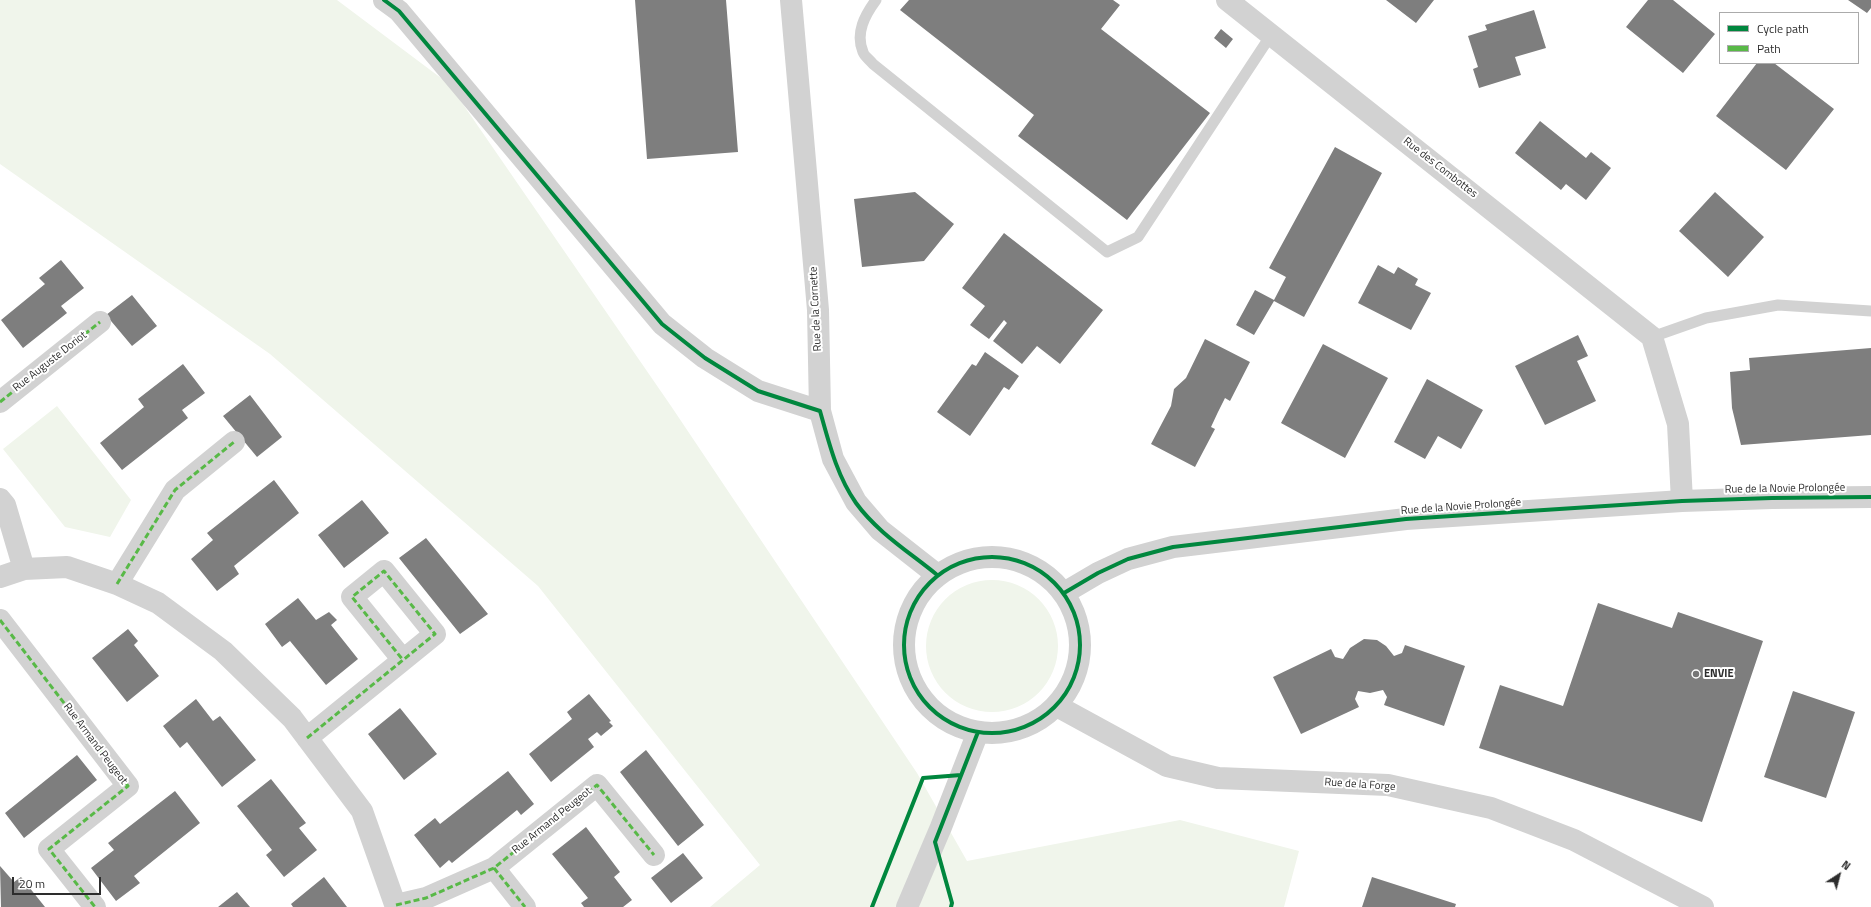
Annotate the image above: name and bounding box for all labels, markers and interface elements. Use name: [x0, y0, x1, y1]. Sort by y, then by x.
legend: [1719, 12, 1859, 64]
text: Cycle path: [1757, 19, 1809, 38]
text: Path: [1757, 39, 1781, 58]
street label: Rue des Combottes: [1400, 135, 1480, 201]
street label: Rue de la Cornette: [807, 266, 825, 352]
street label: Rue Auguste Doriot: [10, 329, 90, 395]
street label: Rue de la Novie Prolongée: [1725, 481, 1845, 497]
street label: Rue de la Novie Prolongée: [1400, 496, 1522, 518]
place label: ENVIE: [1704, 667, 1734, 681]
marker: ENVIE: [1691, 669, 1701, 679]
street label: Rue Armand Peugeot: [60, 701, 130, 787]
street label: Rue de la Forge: [1324, 776, 1396, 794]
street label: Rue Armand Peugeot: [510, 785, 594, 857]
north arrow: [1819, 855, 1859, 895]
text: N: [1838, 857, 1854, 874]
scale bar: [14, 869, 103, 895]
text: 20 m: [19, 874, 45, 893]

